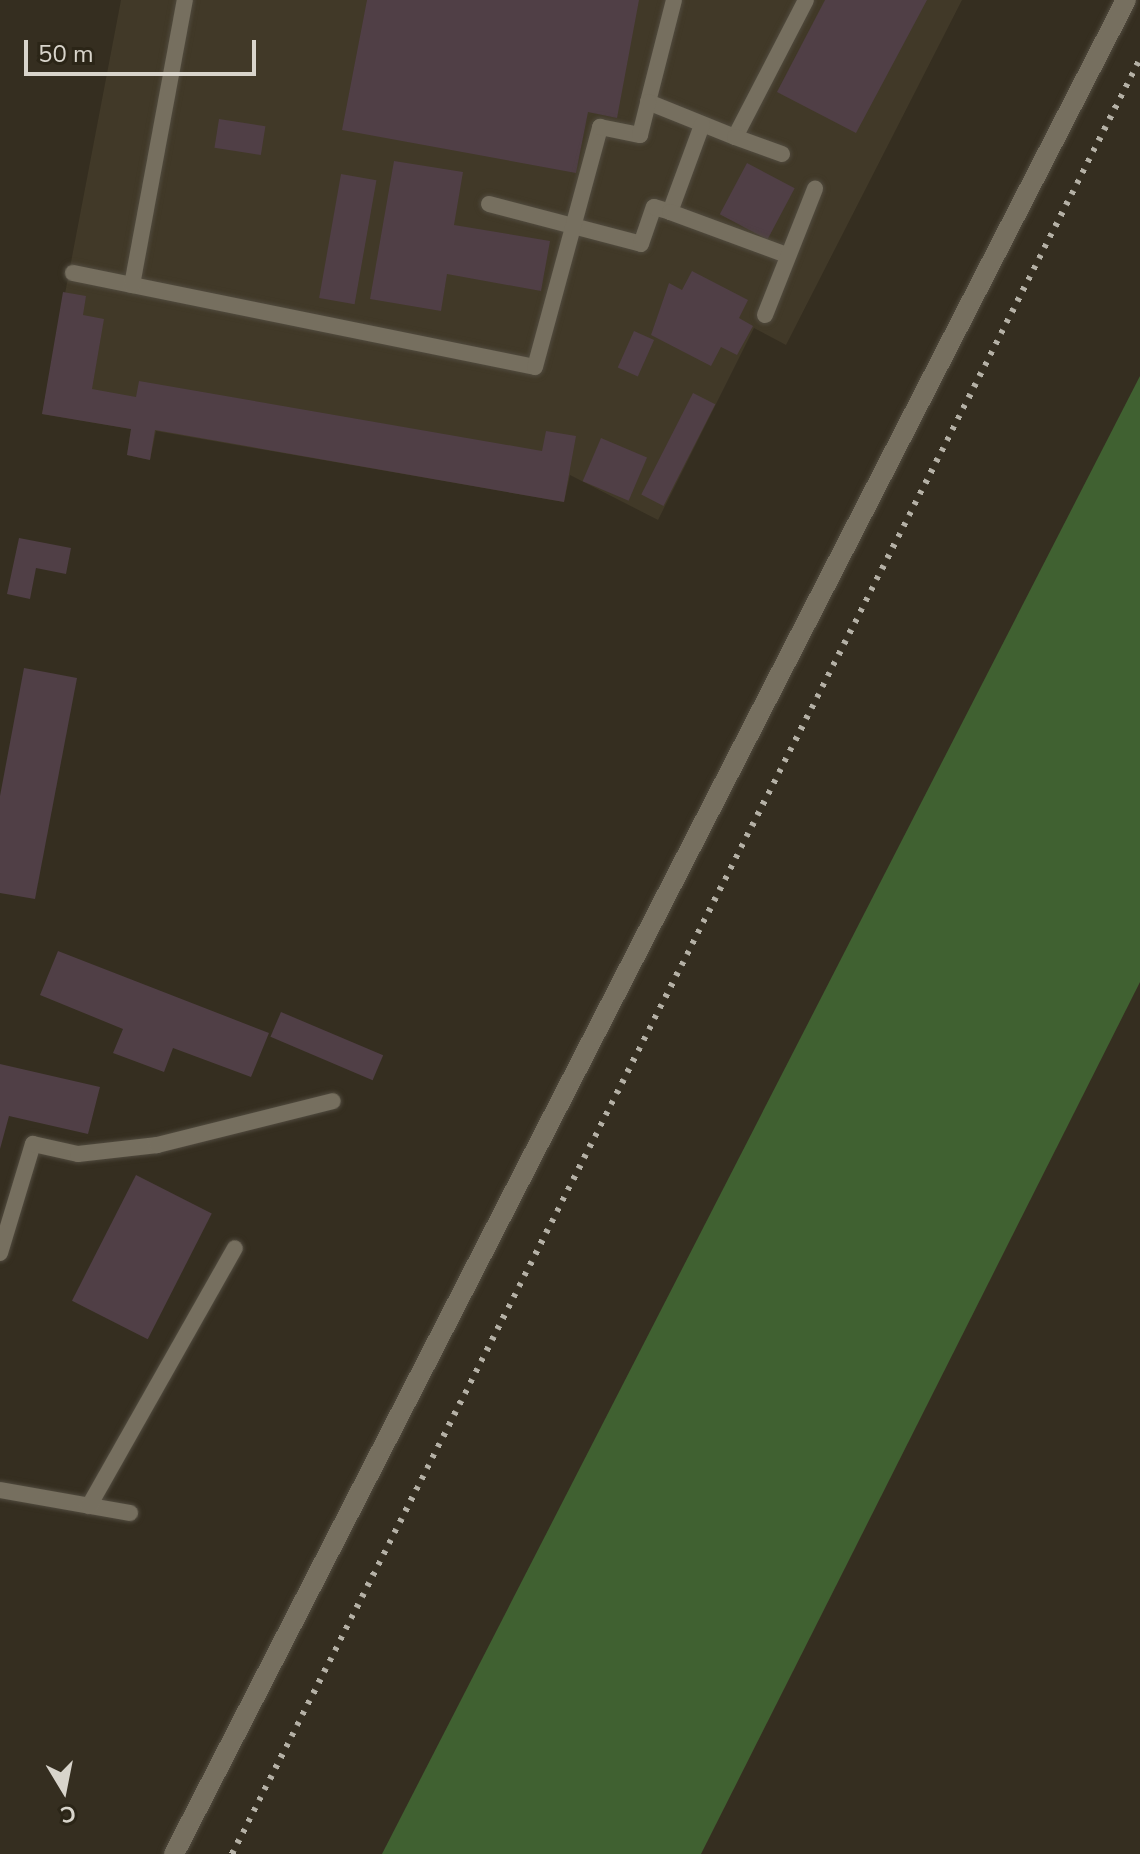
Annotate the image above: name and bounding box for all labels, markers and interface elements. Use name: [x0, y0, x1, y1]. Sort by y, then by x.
scale bar: [28, 24, 260, 74]
text: 50 m: [38, 38, 94, 70]
north arrow: [24, 1750, 104, 1830]
text: С: [58, 1798, 78, 1830]

